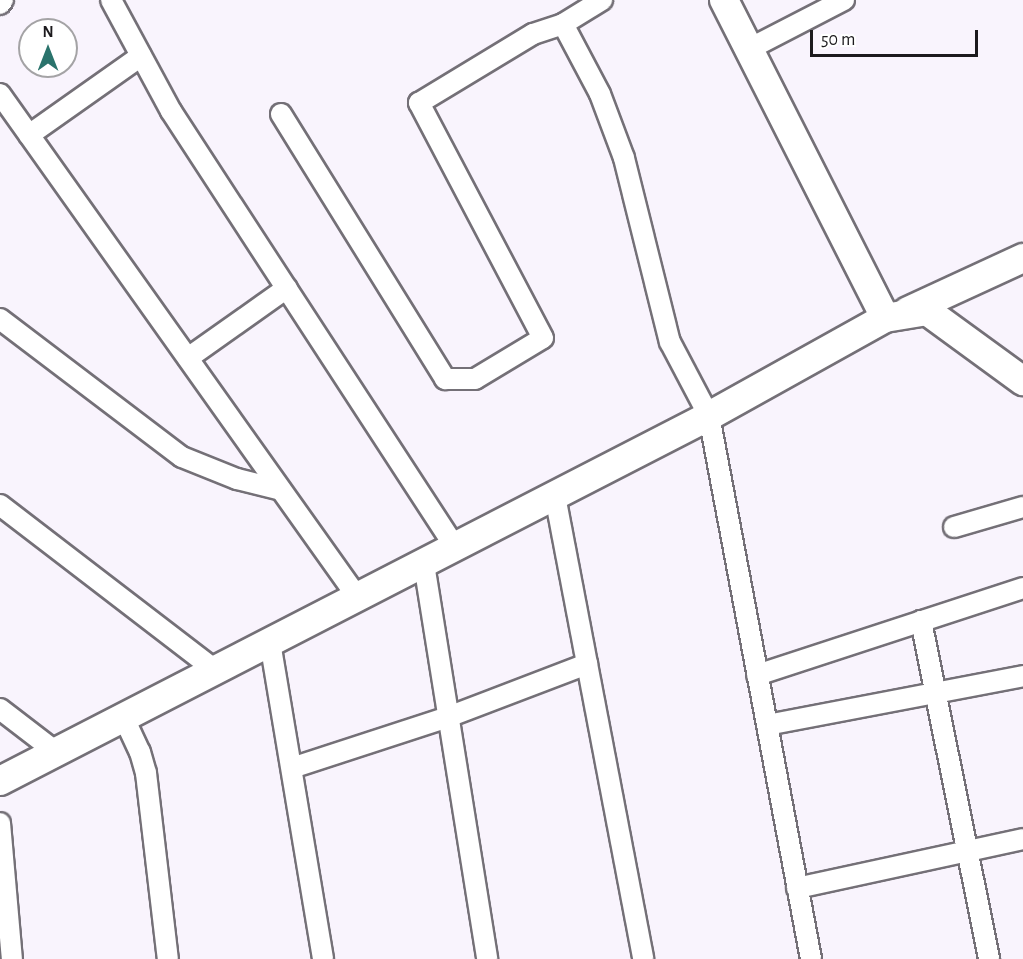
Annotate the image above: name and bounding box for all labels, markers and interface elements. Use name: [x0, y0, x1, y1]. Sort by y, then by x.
north arrow: [18, 18, 78, 78]
scale bar: [813, 18, 981, 56]
text: N: [42, 24, 54, 40]
text: 50 m: [821, 31, 855, 49]

